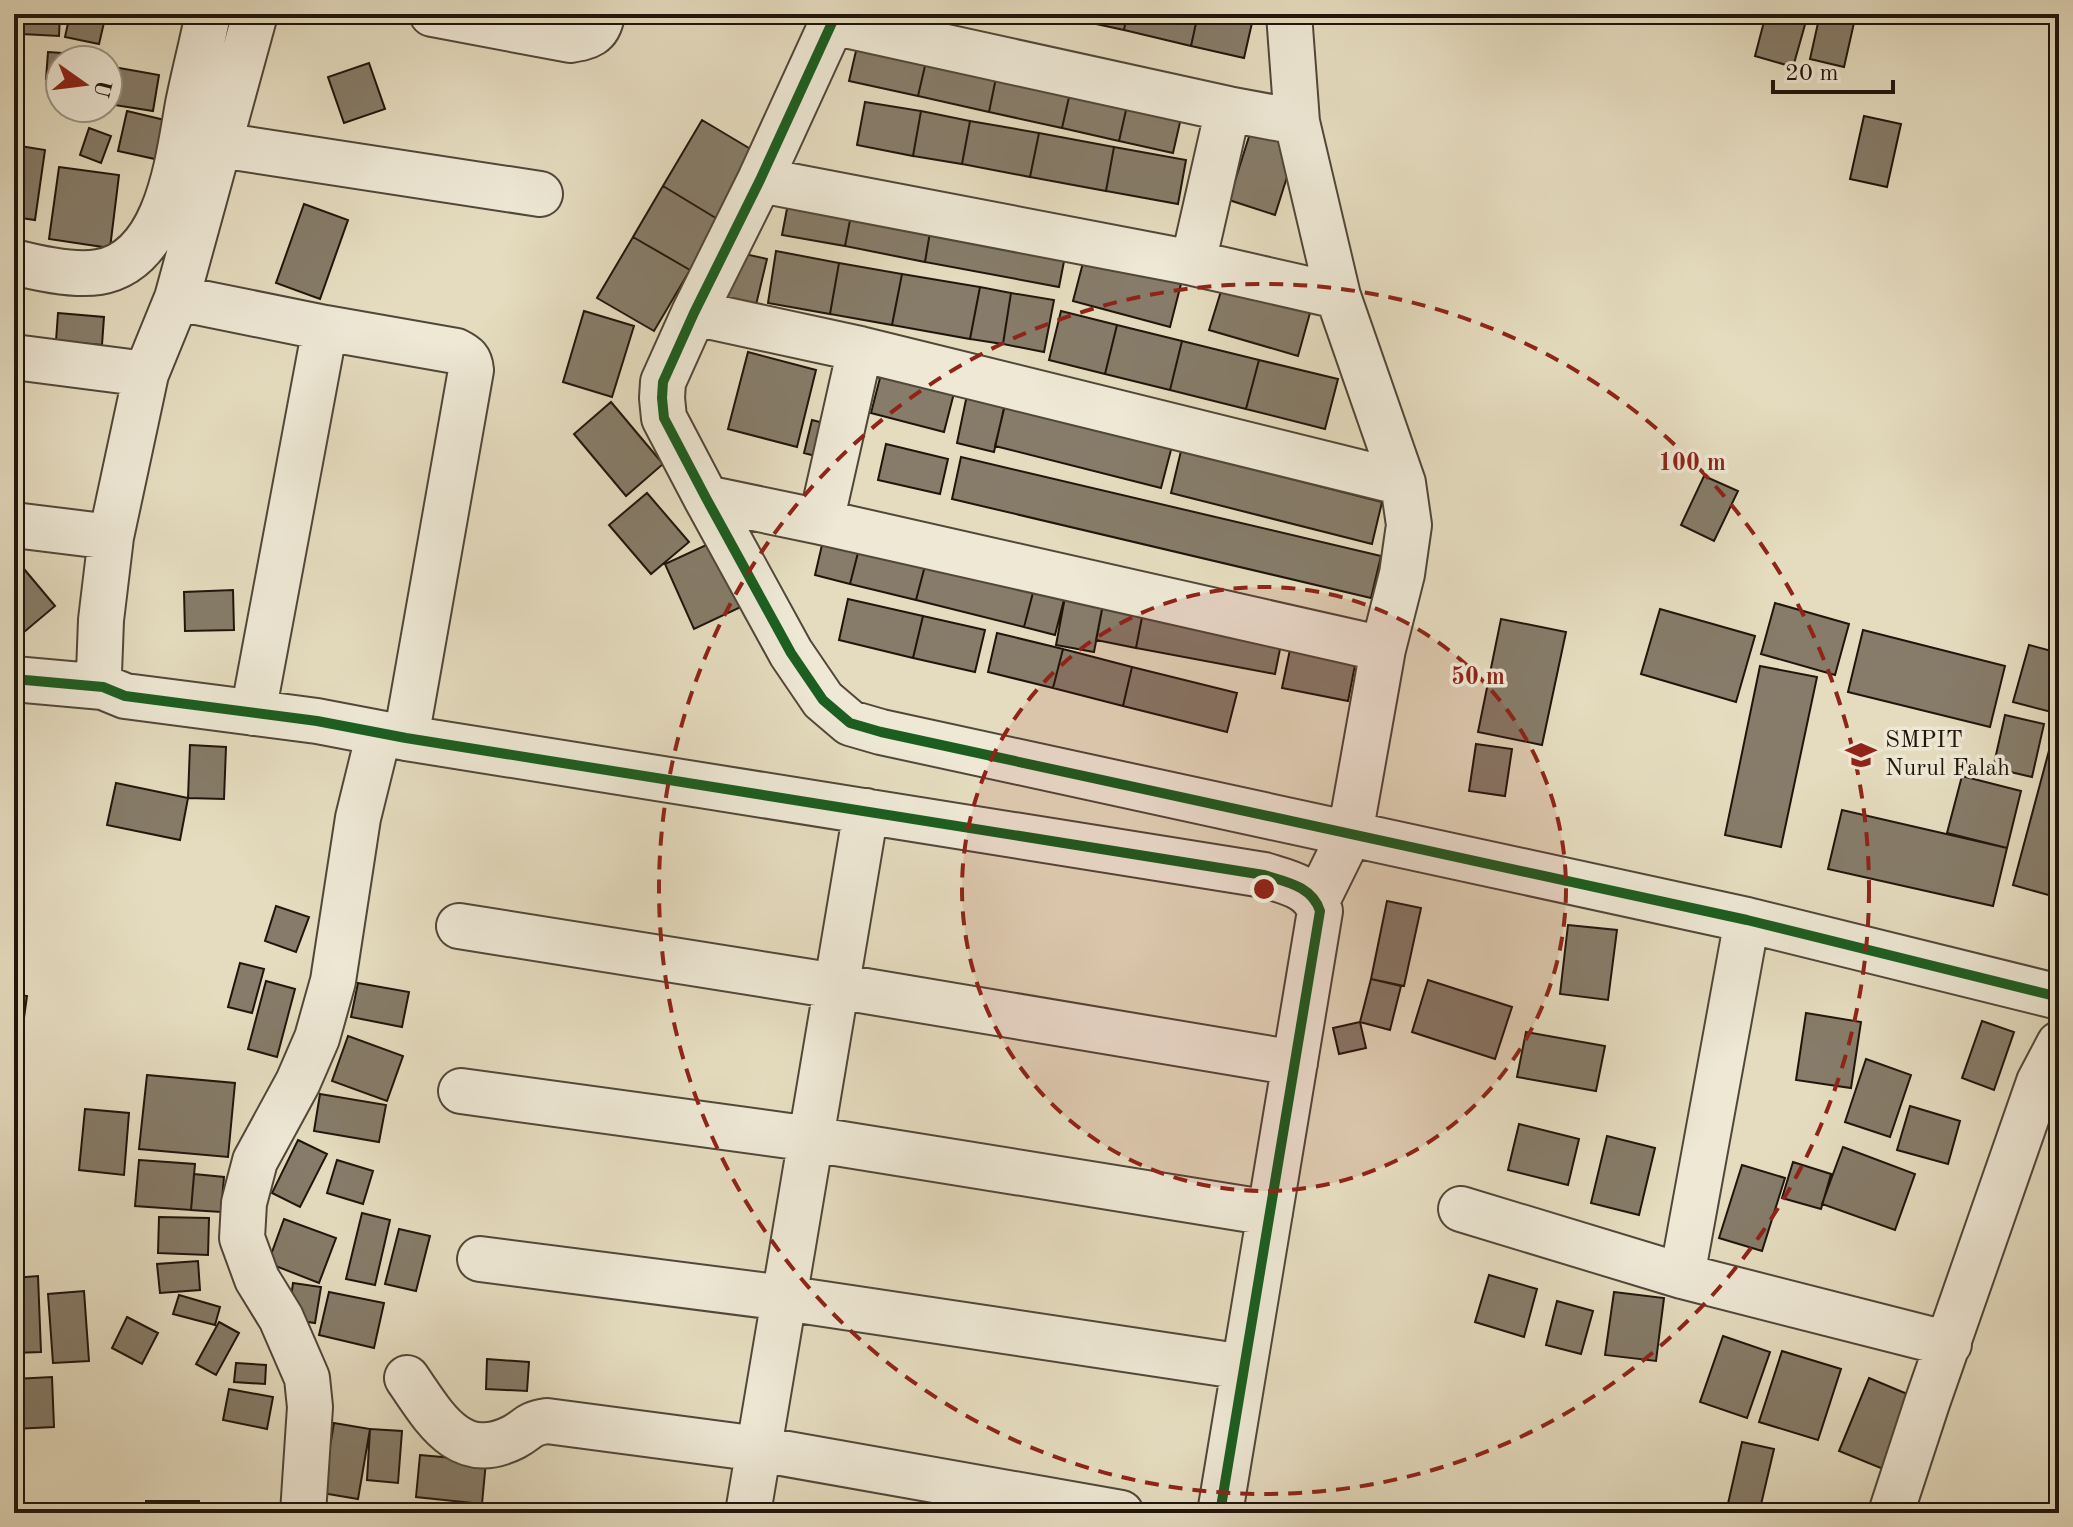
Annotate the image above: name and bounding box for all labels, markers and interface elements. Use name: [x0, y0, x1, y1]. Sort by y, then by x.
north arrow: [44, 44, 124, 124]
scale bar: [1773, 44, 1893, 94]
text: 20 m: [1785, 62, 1839, 86]
text: U: [89, 77, 114, 99]
text: 100 m: [1658, 452, 1726, 476]
text: 50 m: [1451, 665, 1505, 690]
place label: SMPIT Nurul Falah: [1885, 729, 2010, 781]
school or university icon: SMPIT Nurul Falah: [1844, 738, 1878, 772]
centre of rings: [1250, 875, 1278, 903]

